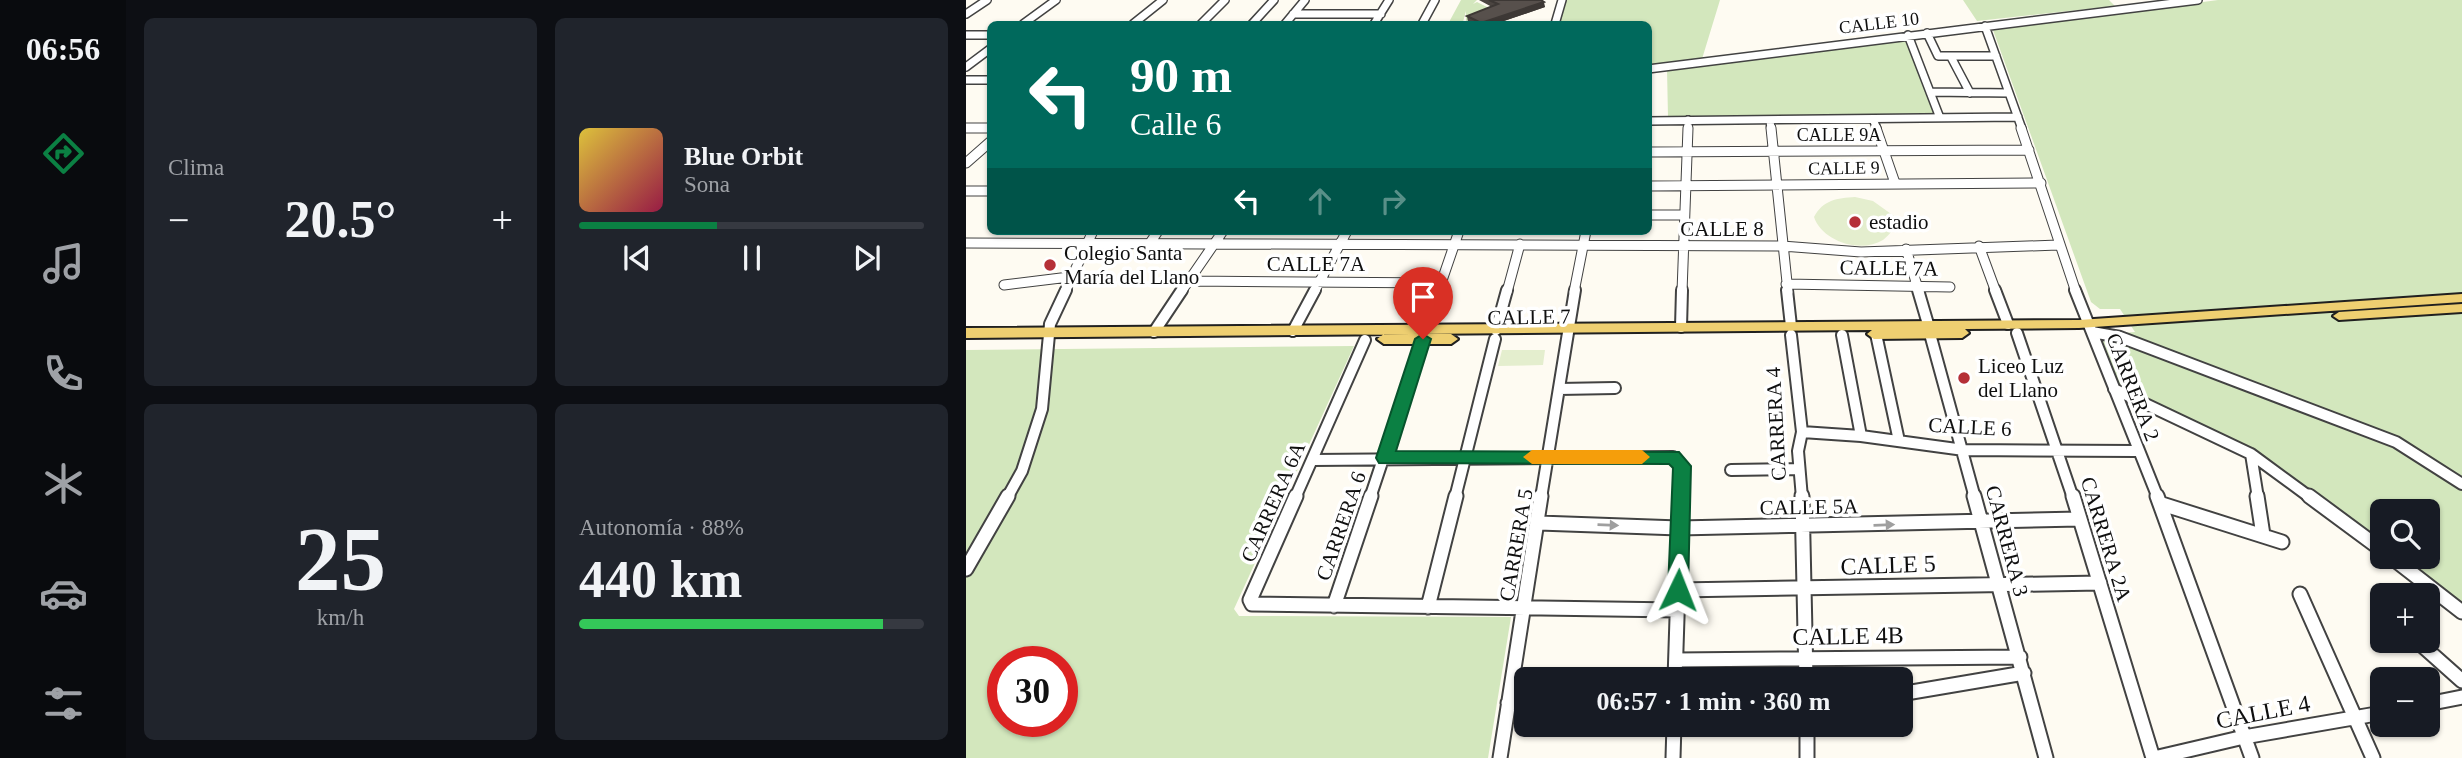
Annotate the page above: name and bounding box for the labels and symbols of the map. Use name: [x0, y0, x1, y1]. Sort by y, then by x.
street label: CALLE 10: [1838, 8, 1920, 38]
street label: CALLE 9A: [1797, 125, 1881, 145]
street label: CALLE 9: [1808, 157, 1880, 179]
place label: estadio: [1869, 210, 1928, 234]
marker: estadio: [1847, 214, 1863, 230]
street label: CALLE 8: [1680, 217, 1764, 241]
place label: Colegio Santa María del Llano: [1064, 241, 1199, 289]
street label: CALLE 7A: [1267, 252, 1366, 276]
street label: CALLE 7A: [1840, 255, 1939, 281]
marker: Colegio Santa María del Llano: [1042, 257, 1058, 273]
pin: [1393, 267, 1453, 339]
street label: CALLE 7: [1487, 304, 1571, 330]
street label: CARRERA 2: [2101, 330, 2165, 444]
place label: Liceo Luz del Llano: [1978, 354, 2064, 402]
street label: CARRERA 4: [1761, 366, 1791, 481]
marker: Liceo Luz del Llano: [1956, 370, 1972, 386]
street label: CALLE 6: [1928, 413, 2012, 441]
street label: CARRERA 6A: [1236, 437, 1311, 566]
street label: CARRERA 6: [1311, 468, 1371, 584]
street label: CARRERA 2A: [2076, 474, 2137, 605]
street label: CARRERA 3: [1981, 483, 2033, 599]
street label: CARRERA 5: [1494, 487, 1538, 603]
street label: CALLE 5A: [1760, 494, 1859, 520]
one-way arrow: [1873, 519, 1895, 530]
one-way arrow: [1597, 520, 1619, 531]
street label: CALLE 5: [1840, 550, 1936, 580]
position arrow: [1641, 553, 1715, 627]
street label: CALLE 4B: [1792, 622, 1904, 650]
speed limit sign: 30: [987, 646, 1078, 737]
street label: CALLE 4: [2214, 690, 2312, 734]

